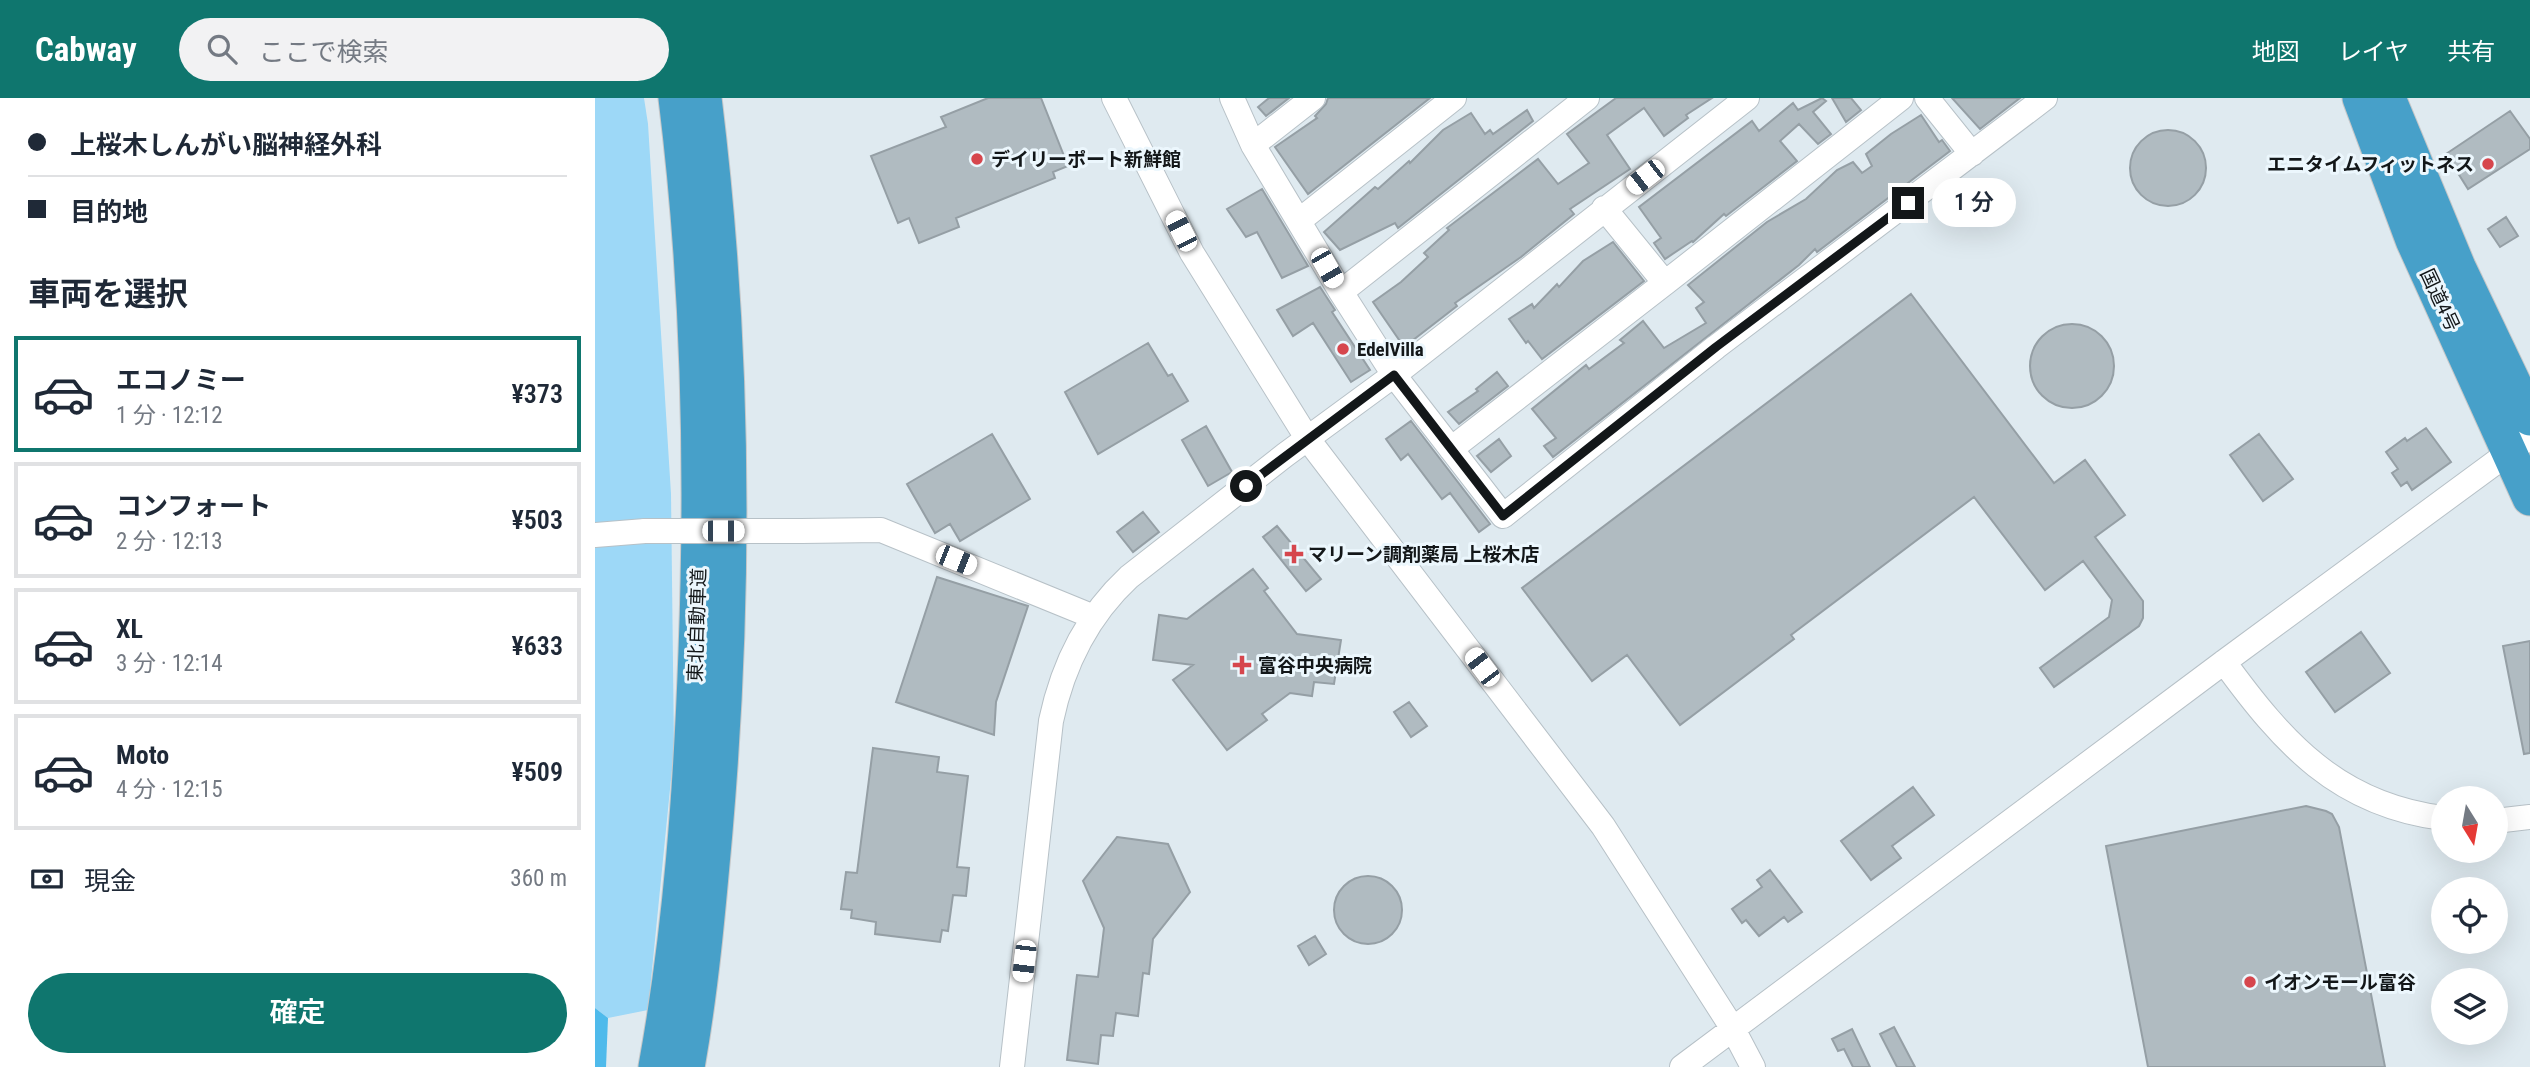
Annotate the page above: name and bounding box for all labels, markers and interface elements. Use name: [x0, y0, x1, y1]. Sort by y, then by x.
search box: [179, 18, 669, 81]
text: Cabway: [35, 30, 137, 69]
icon: search: [203, 30, 241, 68]
text: ここで検索: [259, 37, 389, 67]
text: 地図: [2252, 38, 2300, 66]
text: レイヤ: [2338, 38, 2409, 66]
text: 共有: [2447, 38, 2495, 66]
text: 上桜木しんがい脳神経外科: [70, 130, 382, 160]
place label: デイリーポート新鮮館: [991, 148, 1181, 171]
marker: デイリーポート新鮮館: [969, 151, 985, 167]
place label: エニタイムフィットネス: [2267, 153, 2474, 176]
car: [1622, 156, 1669, 198]
marker: エニタイムフィットネス: [2480, 156, 2496, 172]
callout: 1 分: [1933, 178, 2017, 228]
route end: [1892, 187, 1924, 219]
text: 1 分: [1954, 189, 1994, 216]
text: 目的地: [70, 197, 148, 227]
car: [1163, 208, 1200, 254]
car: [1308, 245, 1347, 291]
street label: 国道4号: [2416, 265, 2464, 335]
text: 車両を選択: [28, 275, 188, 313]
place label: EdelVilla: [1357, 338, 1424, 361]
marker: EdelVilla: [1335, 341, 1351, 357]
icon: car: [32, 363, 95, 426]
text: エコノミー: [116, 365, 246, 395]
text: ¥373: [511, 379, 563, 409]
text: 1 分 · 12:12: [116, 402, 223, 429]
route start: [1230, 470, 1262, 502]
icon: car: [32, 489, 95, 552]
text: コンフォート: [116, 491, 271, 521]
text: ¥503: [511, 505, 563, 535]
car: [703, 521, 745, 542]
text: 2 分 · 12:13: [116, 528, 223, 555]
car: [933, 542, 980, 578]
place label: マリーン調剤薬局 上桜木店: [1308, 543, 1539, 566]
marker: マリーン調剤薬局 上桜木店: [1286, 546, 1302, 562]
street label: 東北自動車道: [684, 568, 710, 682]
text: XL: [116, 614, 143, 644]
icon: car: [32, 615, 95, 678]
text: ¥633: [511, 631, 563, 661]
car: [1461, 644, 1504, 690]
text: 3 分 · 12:14: [116, 650, 223, 677]
place label: 富谷中央病院: [1258, 654, 1372, 677]
marker: 富谷中央病院: [1232, 655, 1252, 675]
text: Moto: [116, 740, 169, 770]
icon: car: [32, 741, 95, 804]
text: ¥509: [511, 757, 563, 787]
text: 4 分 · 12:15: [116, 776, 223, 803]
north arrow: [2431, 786, 2508, 863]
map controls: [2431, 786, 2508, 1045]
icon: cash: [28, 860, 66, 898]
text: 360 m: [510, 865, 567, 892]
text: 現金: [84, 866, 136, 896]
button: locate: [2431, 877, 2508, 954]
car: [1012, 939, 1037, 983]
button: layers: [2431, 968, 2508, 1045]
place label: イオンモール富谷: [2264, 971, 2416, 994]
button: 確定: [28, 973, 567, 1053]
marker: イオンモール富谷: [2242, 974, 2258, 990]

